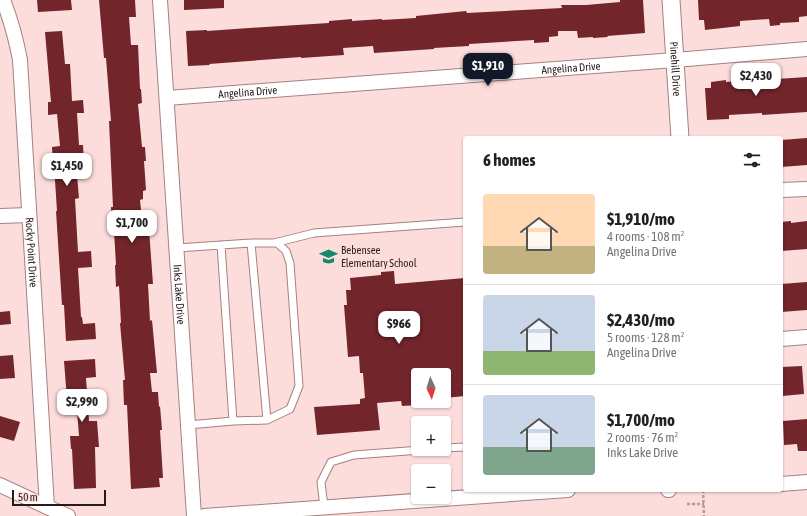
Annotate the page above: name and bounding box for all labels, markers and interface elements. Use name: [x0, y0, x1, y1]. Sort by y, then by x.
street label: Pinehill Drive: [668, 41, 683, 97]
pin: $1,910: [455, 53, 521, 87]
text: $1,910: [472, 58, 504, 73]
street label: Angelina Drive: [541, 60, 601, 76]
pin: $2,430: [723, 63, 789, 97]
text: $2,430: [740, 68, 772, 83]
street label: Angelina Drive: [218, 84, 278, 100]
icon: filters: [741, 149, 763, 171]
text: 6 homes: [483, 150, 536, 170]
pin: $1,450: [34, 153, 100, 187]
text: $1,450: [51, 158, 83, 173]
text: $1,910/mo: [607, 209, 675, 229]
pin: $1,700: [99, 210, 165, 244]
icon: home: [515, 210, 563, 258]
text: $1,700: [116, 215, 148, 230]
street label: Rocky Point Drive: [24, 217, 40, 288]
text: 4 rooms · 108 m²: [607, 229, 684, 244]
place label: Bebensee Elementary School: [341, 244, 417, 269]
text: Angelina Drive: [607, 244, 677, 259]
school or university icon: Bebensee Elementary School: [318, 246, 338, 266]
street label: Inks Lake Drive: [171, 264, 187, 325]
text: $2,430/mo: [607, 310, 675, 330]
pin: $966: [375, 311, 423, 345]
icon: home: [515, 311, 563, 359]
text: $966: [387, 316, 411, 331]
text: 5 rooms · 128 m²: [607, 330, 684, 345]
text: Angelina Drive: [607, 345, 677, 360]
north arrow: [411, 368, 451, 408]
map controls: [411, 368, 451, 504]
pin: $2,990: [49, 389, 115, 423]
text: $2,990: [66, 394, 98, 409]
text: $1,700/mo: [607, 410, 675, 430]
icon: home: [515, 411, 563, 459]
button: +: [411, 416, 451, 456]
text: 2 rooms · 76 m²: [607, 430, 678, 445]
text: Inks Lake Drive: [607, 445, 678, 460]
button: −: [411, 464, 451, 504]
scale bar: [12, 488, 106, 507]
text: 50 m: [18, 491, 38, 503]

